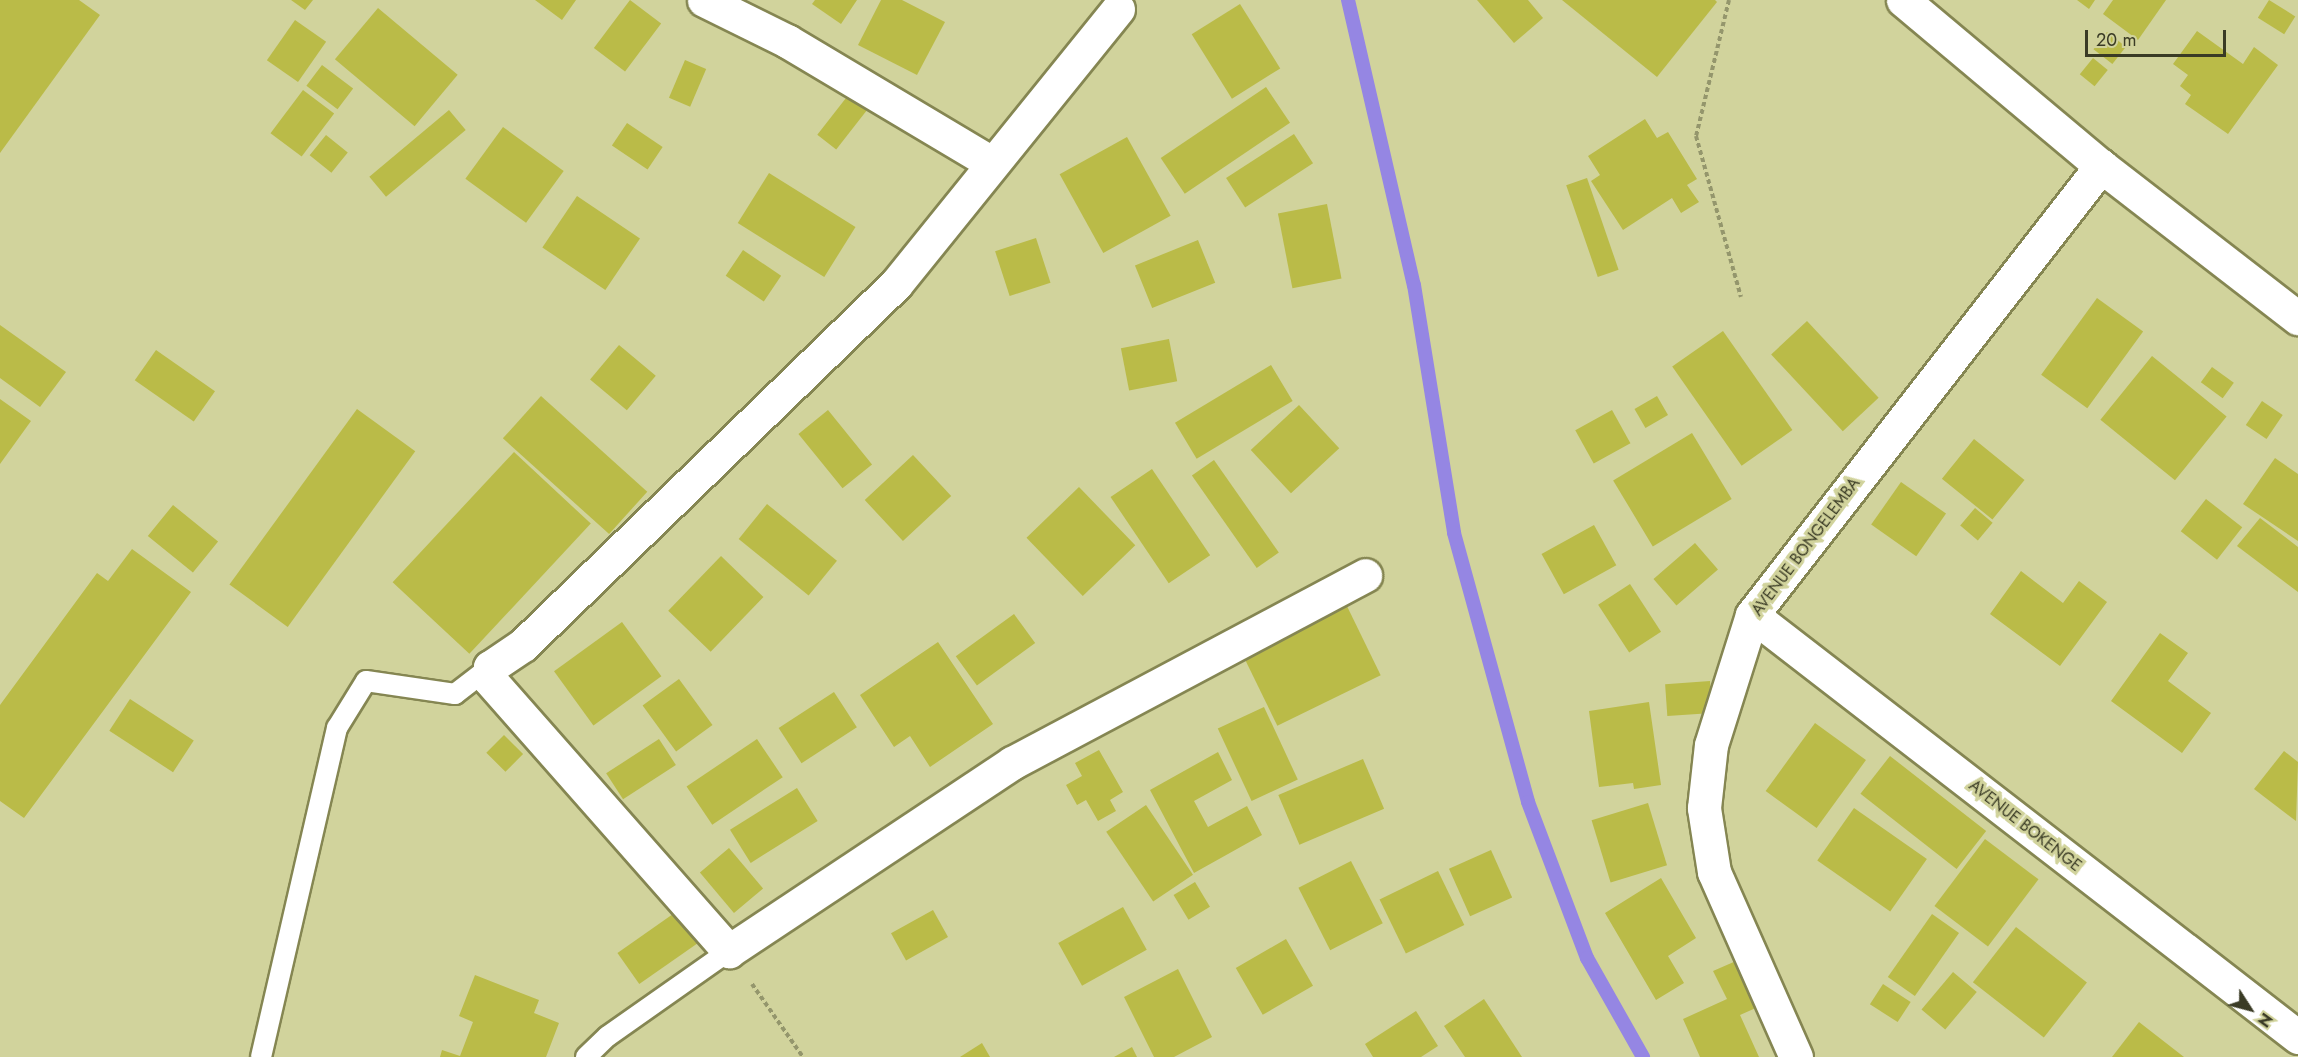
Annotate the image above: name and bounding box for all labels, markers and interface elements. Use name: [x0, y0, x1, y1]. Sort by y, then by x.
scale bar: [2088, 18, 2229, 56]
text: 20 m: [2096, 27, 2136, 53]
street label: AVENUE BONGELEMBA: [1748, 474, 1864, 620]
street label: AVENUE BOKENGE: [1965, 776, 2085, 876]
north arrow: [2220, 979, 2280, 1039]
text: N: [2252, 1008, 2278, 1032]

